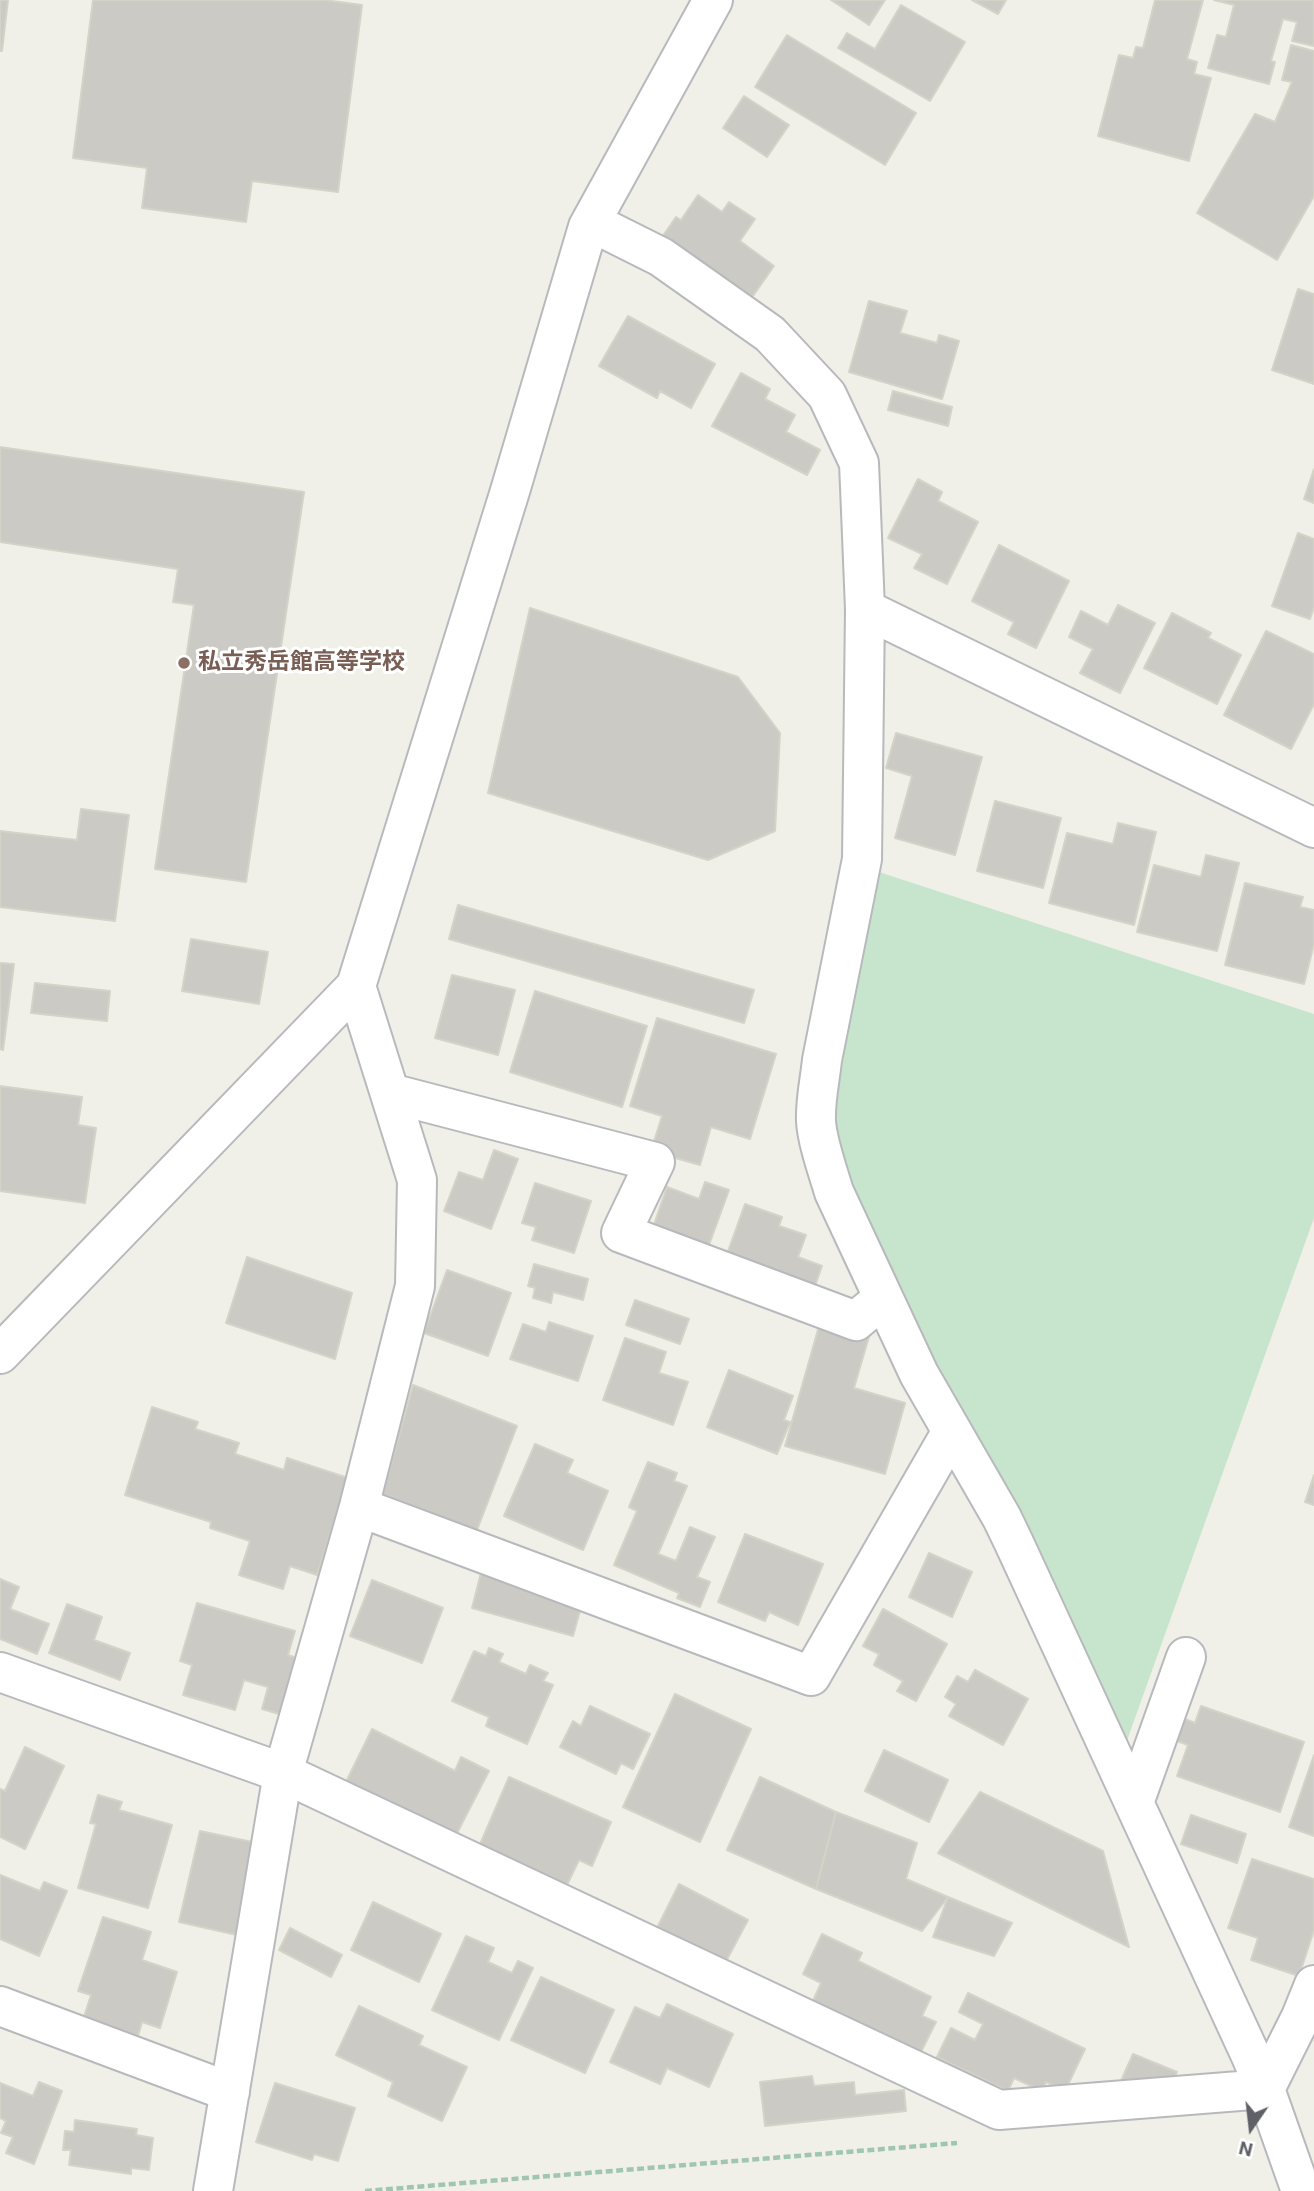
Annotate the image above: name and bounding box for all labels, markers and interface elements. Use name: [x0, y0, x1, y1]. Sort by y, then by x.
place label: 私立秀岳館高等学校: [198, 649, 405, 677]
marker: 私立秀岳館高等学校: [176, 655, 192, 671]
north arrow: [1216, 2093, 1286, 2163]
text: N: [1237, 2136, 1255, 2162]

